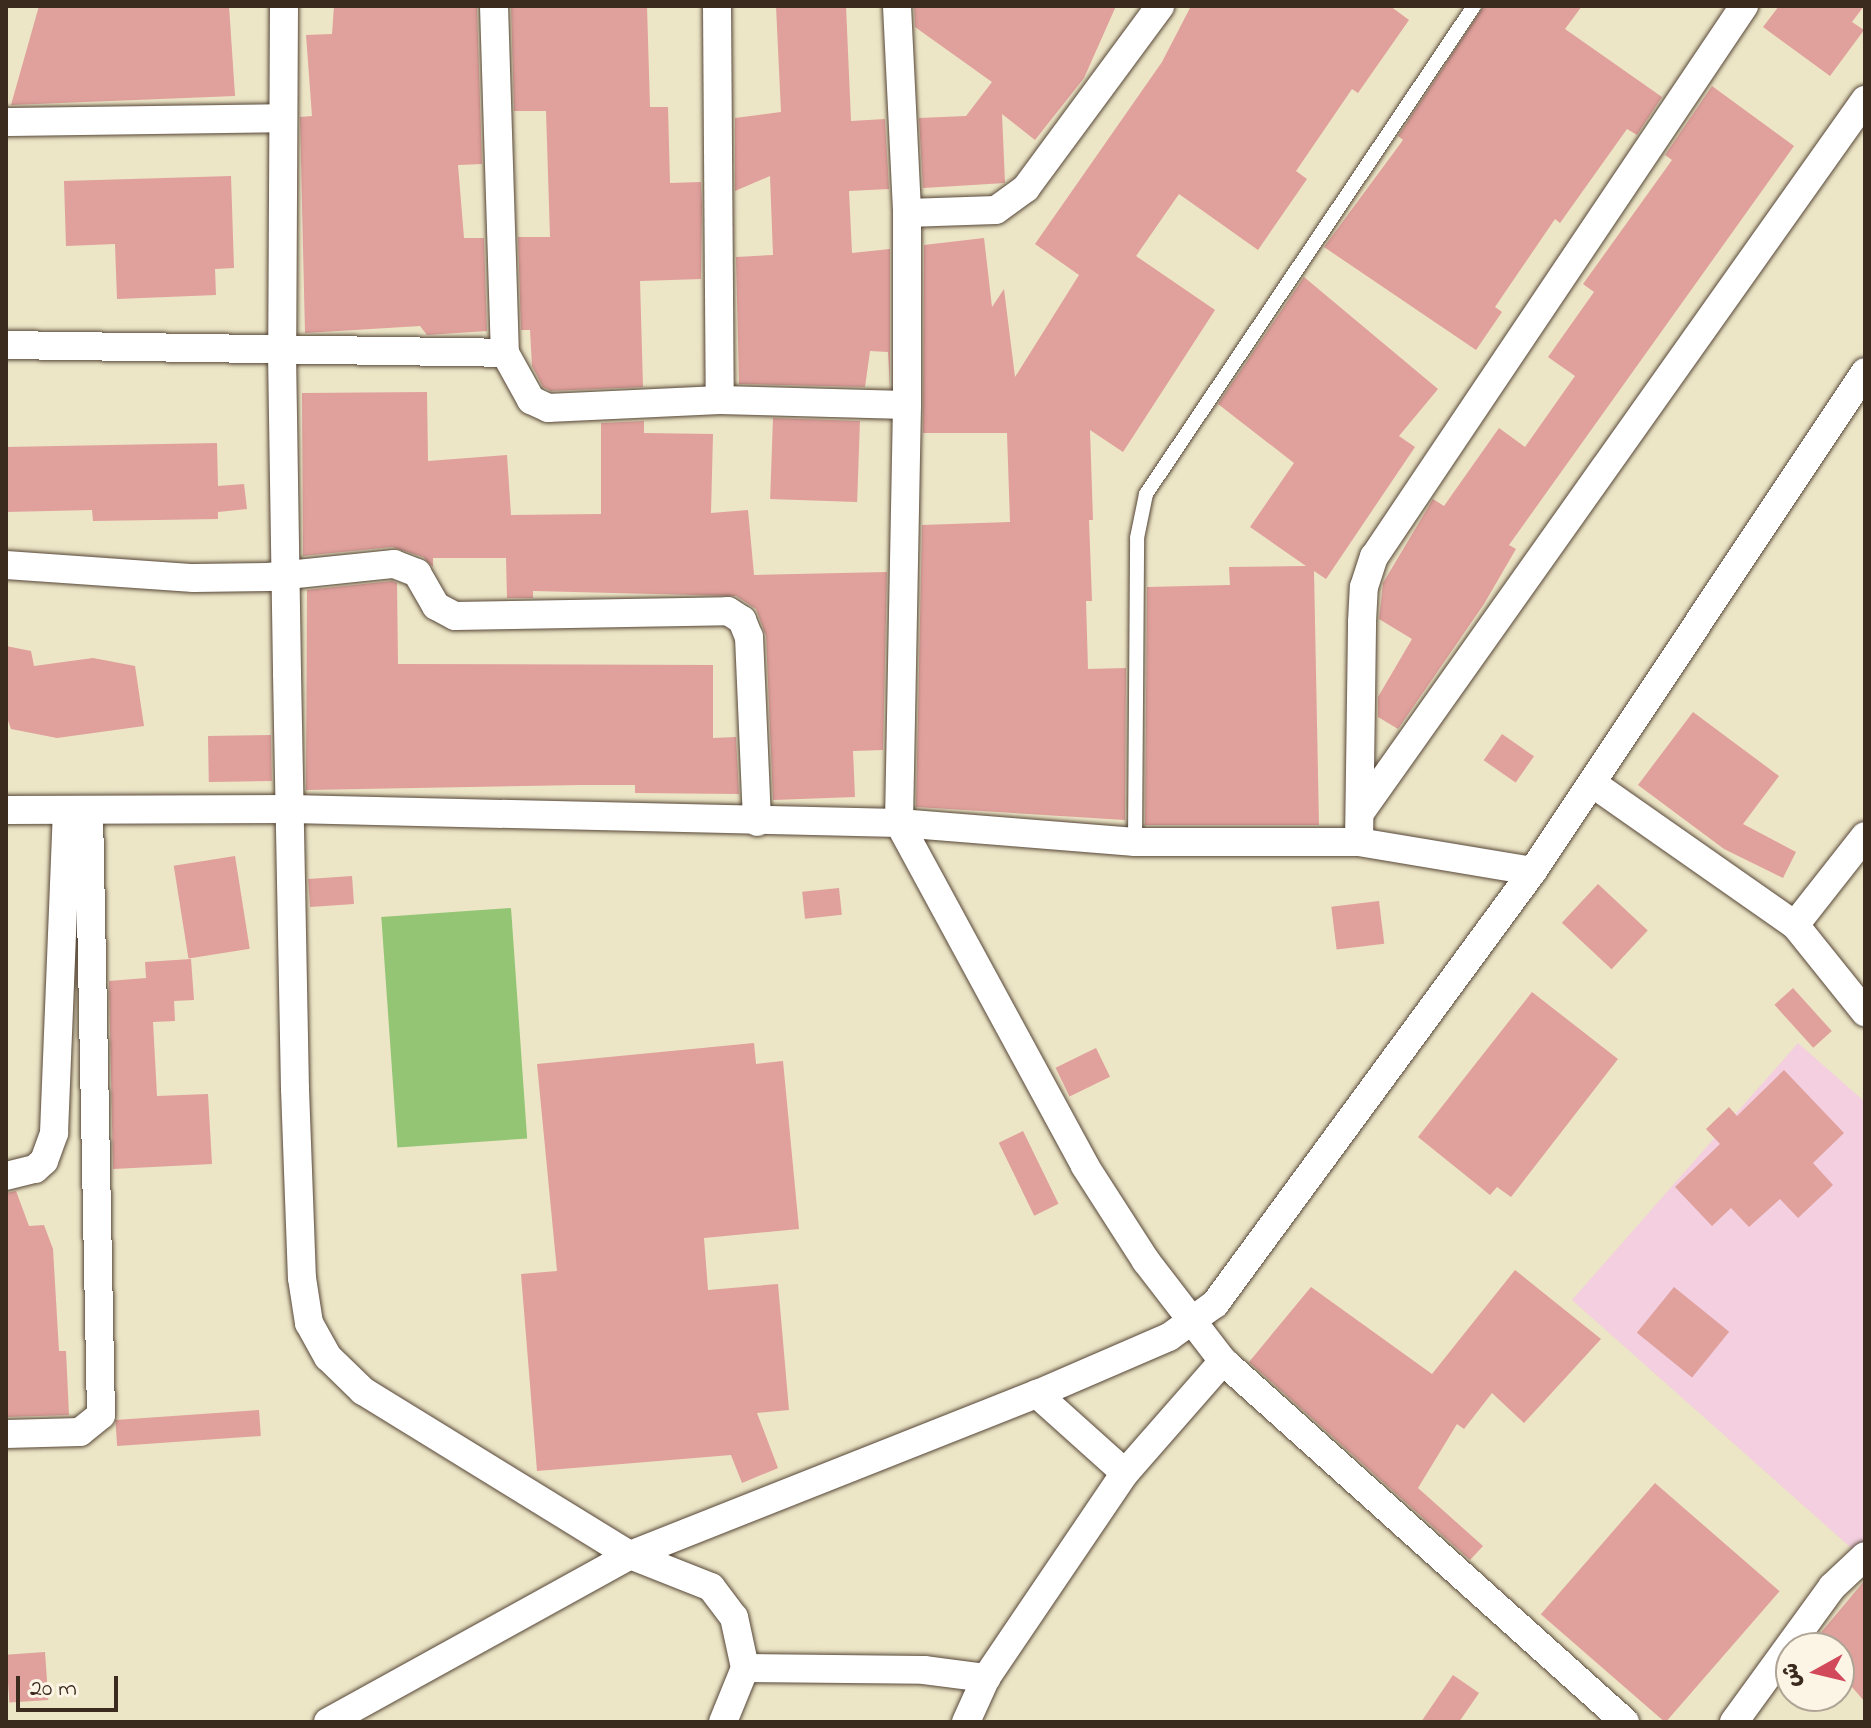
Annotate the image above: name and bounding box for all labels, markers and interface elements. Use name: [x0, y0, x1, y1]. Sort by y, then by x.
north arrow: [1775, 1632, 1855, 1712]
scale bar: [20, 1660, 122, 1710]
text: ش: [1776, 1661, 1811, 1689]
text: 20 m: [30, 1672, 77, 1707]

